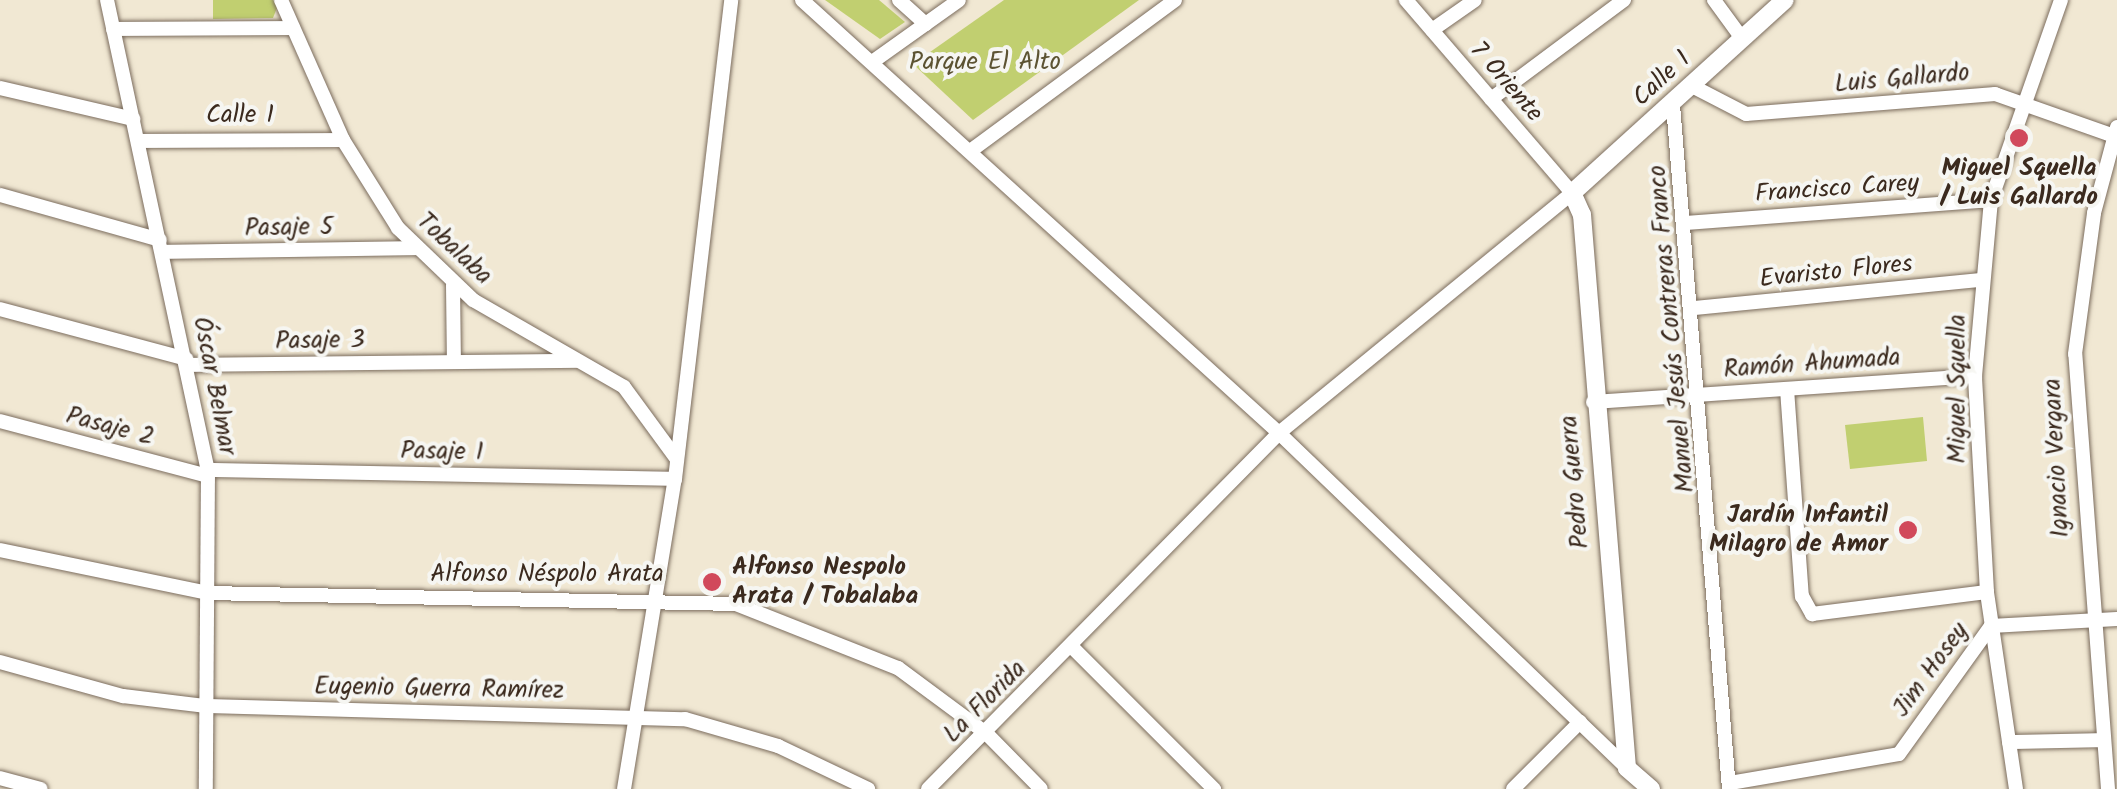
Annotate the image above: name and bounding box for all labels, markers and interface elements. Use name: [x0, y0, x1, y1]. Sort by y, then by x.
street label: 7 Oriente: [1463, 36, 1549, 128]
street label: Calle 1: [1627, 45, 1697, 113]
park label: Parque El Alto: [909, 47, 1061, 77]
street label: Luis Gallardo: [1833, 58, 1971, 100]
street label: Calle 1: [206, 100, 274, 130]
marker: Miguel Squella / Luis Gallardo: [2008, 127, 2030, 149]
place label: Miguel Squella / Luis Gallardo: [1940, 154, 2098, 213]
street label: Manuel Jesús Contreras Franco: [1643, 164, 1701, 494]
street label: Francisco Carey: [1754, 168, 1920, 210]
street label: Tobalaba: [410, 207, 498, 291]
street label: Pasaje 5: [244, 212, 334, 244]
street label: Evaristo Flores: [1758, 249, 1914, 295]
street label: Óscar Belmar: [186, 314, 242, 458]
street label: Miguel Squella: [1943, 314, 1973, 464]
street label: Pasaje 3: [275, 325, 365, 357]
street label: Ramón Ahumada: [1723, 343, 1901, 385]
street label: Ignacio Vergara: [2038, 378, 2076, 538]
street label: Pasaje 2: [63, 401, 157, 453]
street label: Pedro Guerra: [1554, 414, 1596, 550]
street label: Pasaje 1: [400, 436, 484, 468]
place label: Jardín Infantil Milagro de Amor: [1709, 501, 1888, 560]
marker: Jardín Infantil Milagro de Amor: [1897, 519, 1919, 541]
place label: Alfonso Nespolo Arata / Tobalaba: [732, 553, 918, 612]
street label: Alfonso Néspolo Arata: [430, 559, 664, 589]
marker: Alfonso Nespolo Arata / Tobalaba: [701, 571, 723, 593]
street label: Jim Hosey: [1887, 617, 1975, 723]
street label: La Florida: [938, 655, 1032, 749]
street label: Eugenio Guerra Ramírez: [314, 672, 564, 706]

